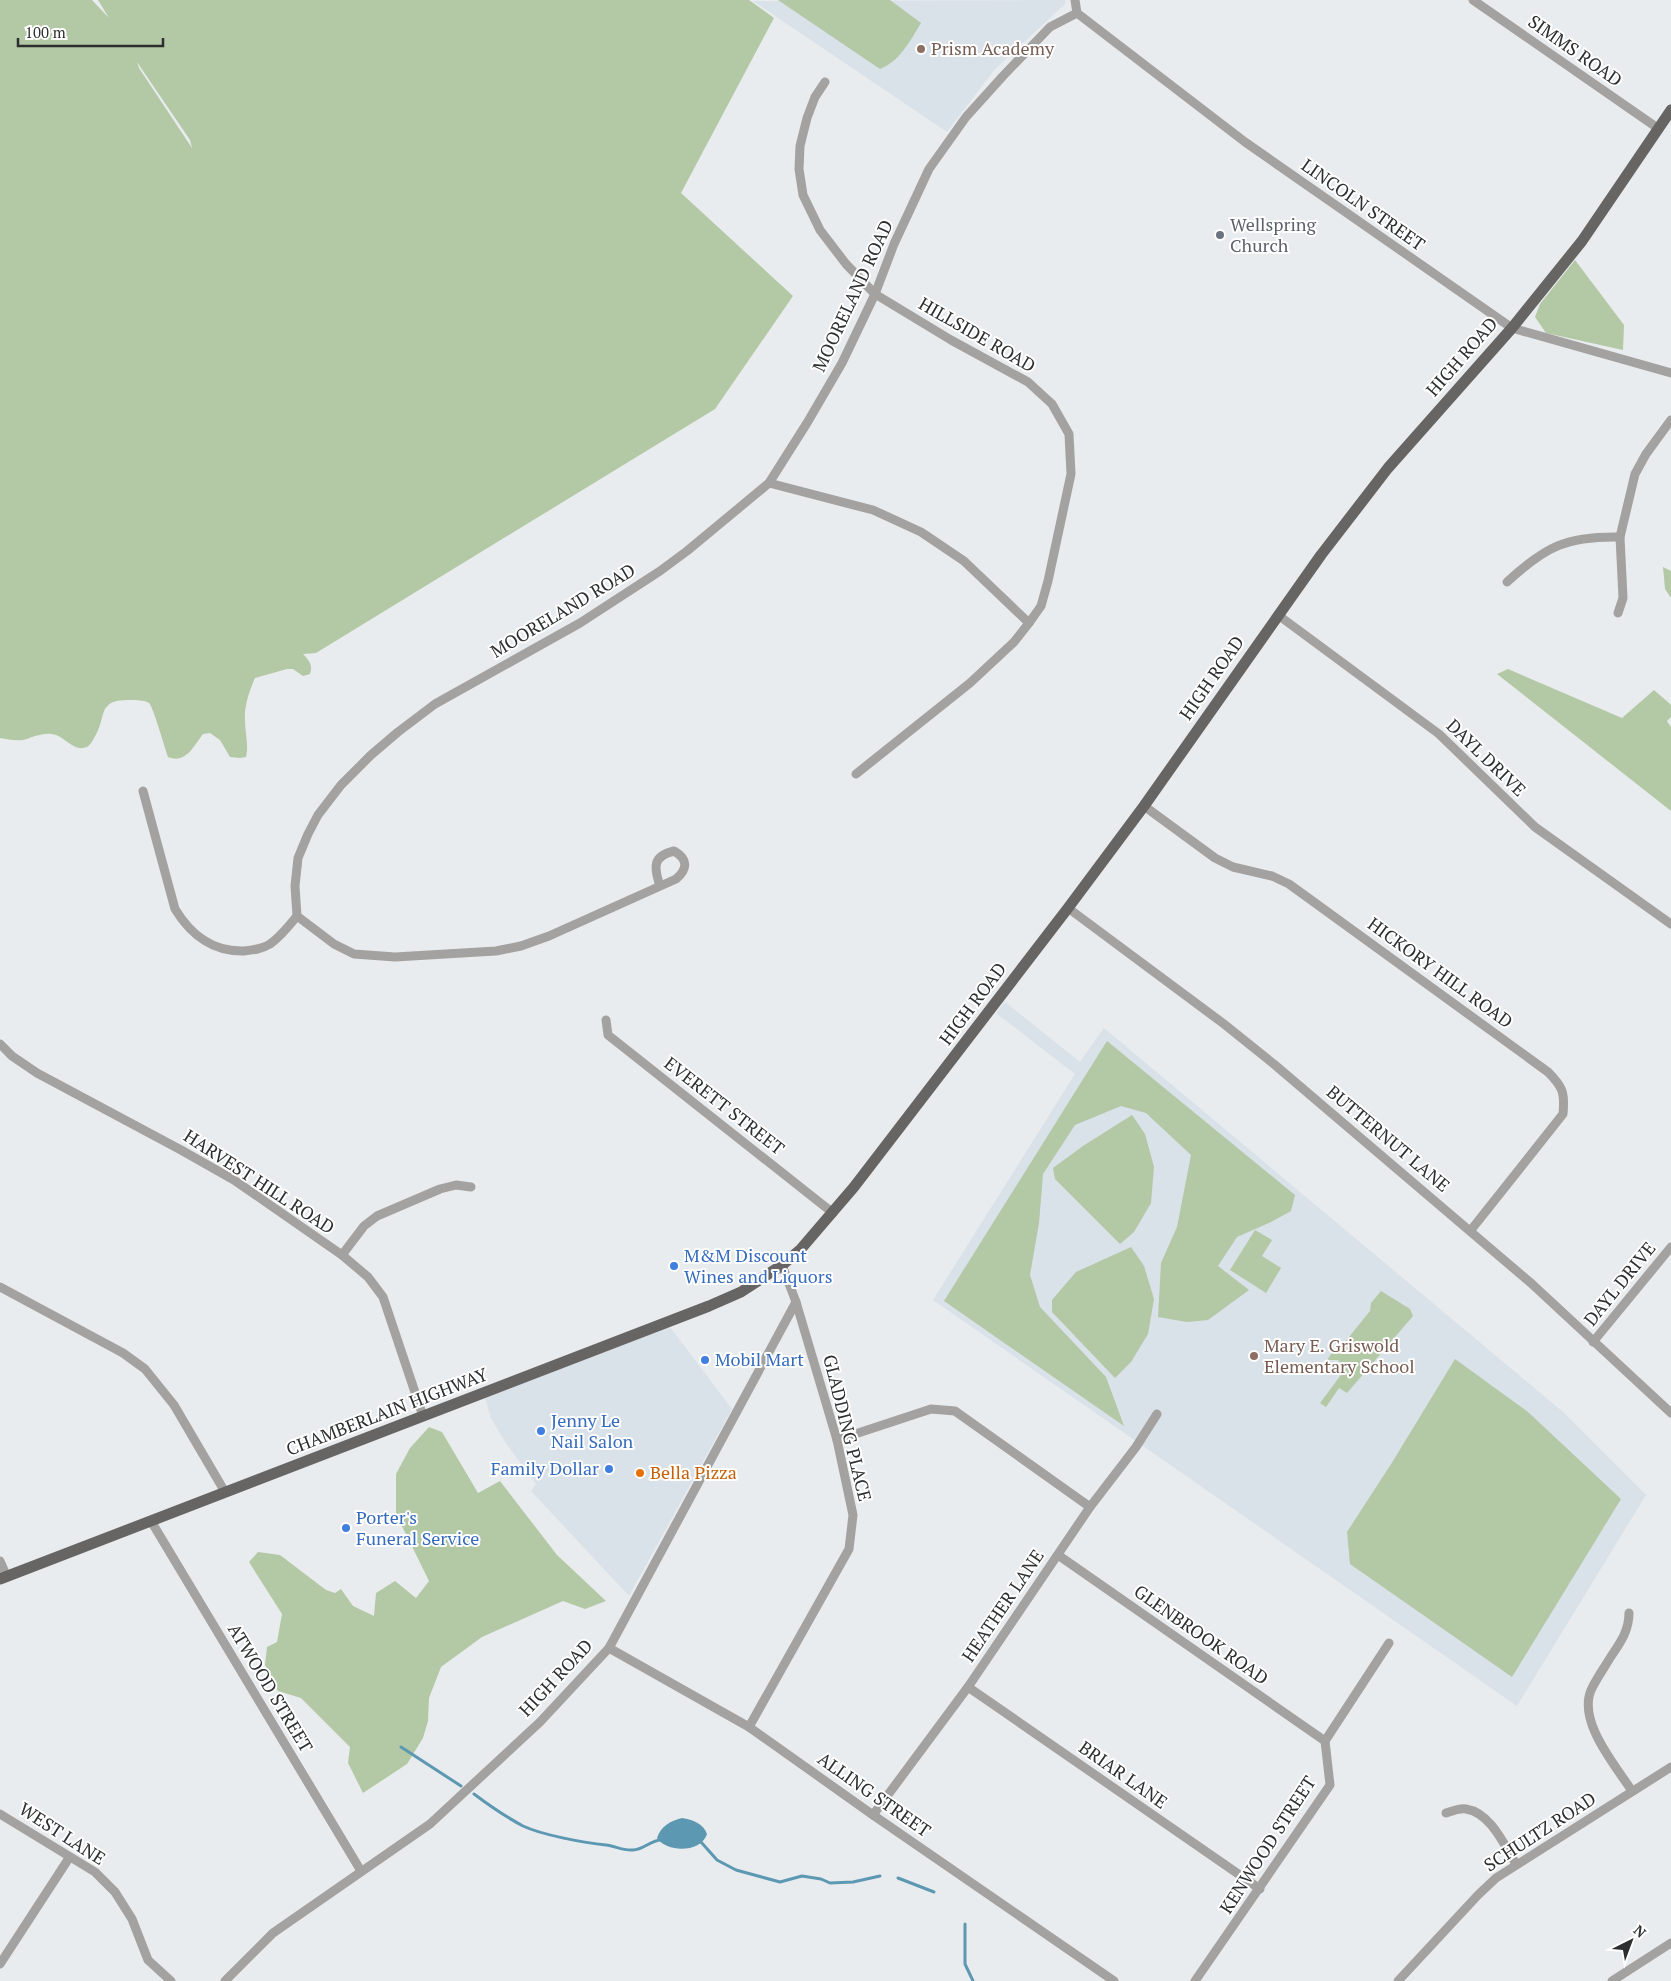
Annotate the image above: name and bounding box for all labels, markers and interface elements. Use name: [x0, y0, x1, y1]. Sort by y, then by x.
street label: SIMMS ROAD: [1524, 9, 1627, 91]
scale bar: [18, 15, 162, 47]
text: 100 m: [25, 22, 66, 42]
place label: Prism Academy: [931, 36, 1055, 60]
marker: Prism Academy: [915, 43, 927, 55]
street label: LINCOLN STREET: [1297, 153, 1430, 256]
place label: Wellspring Church: [1230, 212, 1317, 257]
street label: MOORELAND ROAD: [806, 216, 898, 375]
marker: Wellspring Church: [1214, 229, 1226, 241]
street label: HILLSIDE ROAD: [915, 291, 1040, 377]
street label: HIGH ROAD: [1420, 312, 1502, 401]
street label: MOORELAND ROAD: [486, 557, 639, 663]
street label: HIGH ROAD: [1173, 631, 1249, 724]
street label: DAYL DRIVE: [1442, 713, 1532, 801]
street label: HICKORY HILL ROAD: [1363, 911, 1518, 1033]
street label: HIGH ROAD: [933, 957, 1011, 1050]
street label: EVERETT STREET: [660, 1051, 790, 1160]
street label: BUTTERNUT LANE: [1322, 1080, 1455, 1197]
street label: HARVEST HILL ROAD: [179, 1123, 340, 1239]
street label: DAYL DRIVE: [1578, 1236, 1661, 1330]
place label: M&M Discount Wines and Liquors: [684, 1243, 832, 1288]
marker: M&M Discount Wines and Liquors: [668, 1260, 680, 1272]
place label: Mary E. Griswold Elementary School: [1264, 1333, 1415, 1378]
place label: Mobil Mart: [715, 1347, 804, 1371]
marker: Mary E. Griswold Elementary School: [1248, 1350, 1260, 1362]
street label: GLADDING PLACE: [818, 1352, 878, 1504]
marker: Mobil Mart: [699, 1354, 711, 1366]
street label: CHAMBERLAIN HIGHWAY: [282, 1361, 491, 1461]
place label: Jenny Le Nail Salon: [551, 1408, 634, 1453]
marker: Jenny Le Nail Salon: [535, 1425, 547, 1437]
place label: Family Dollar: [491, 1456, 599, 1480]
place label: Bella Pizza: [650, 1460, 737, 1484]
marker: Family Dollar: [603, 1463, 615, 1475]
marker: Bella Pizza: [634, 1467, 646, 1479]
place label: Porter's Funeral Service: [356, 1505, 479, 1550]
marker: Porter's Funeral Service: [340, 1522, 352, 1534]
street label: HEATHER LANE: [956, 1545, 1049, 1666]
street label: GLENBROOK ROAD: [1130, 1579, 1274, 1690]
street label: ATWOOD STREET: [223, 1619, 319, 1756]
street label: HIGH ROAD: [513, 1633, 597, 1721]
street label: BRIAR LANE: [1075, 1735, 1173, 1814]
street label: ALLING STREET: [813, 1746, 936, 1842]
street label: KENWOOD STREET: [1214, 1771, 1321, 1918]
street label: SCHULTZ ROAD: [1479, 1786, 1600, 1876]
street label: WEST LANE: [15, 1796, 110, 1870]
north arrow: [1606, 1916, 1656, 1966]
text: N: [1630, 1920, 1651, 1942]

